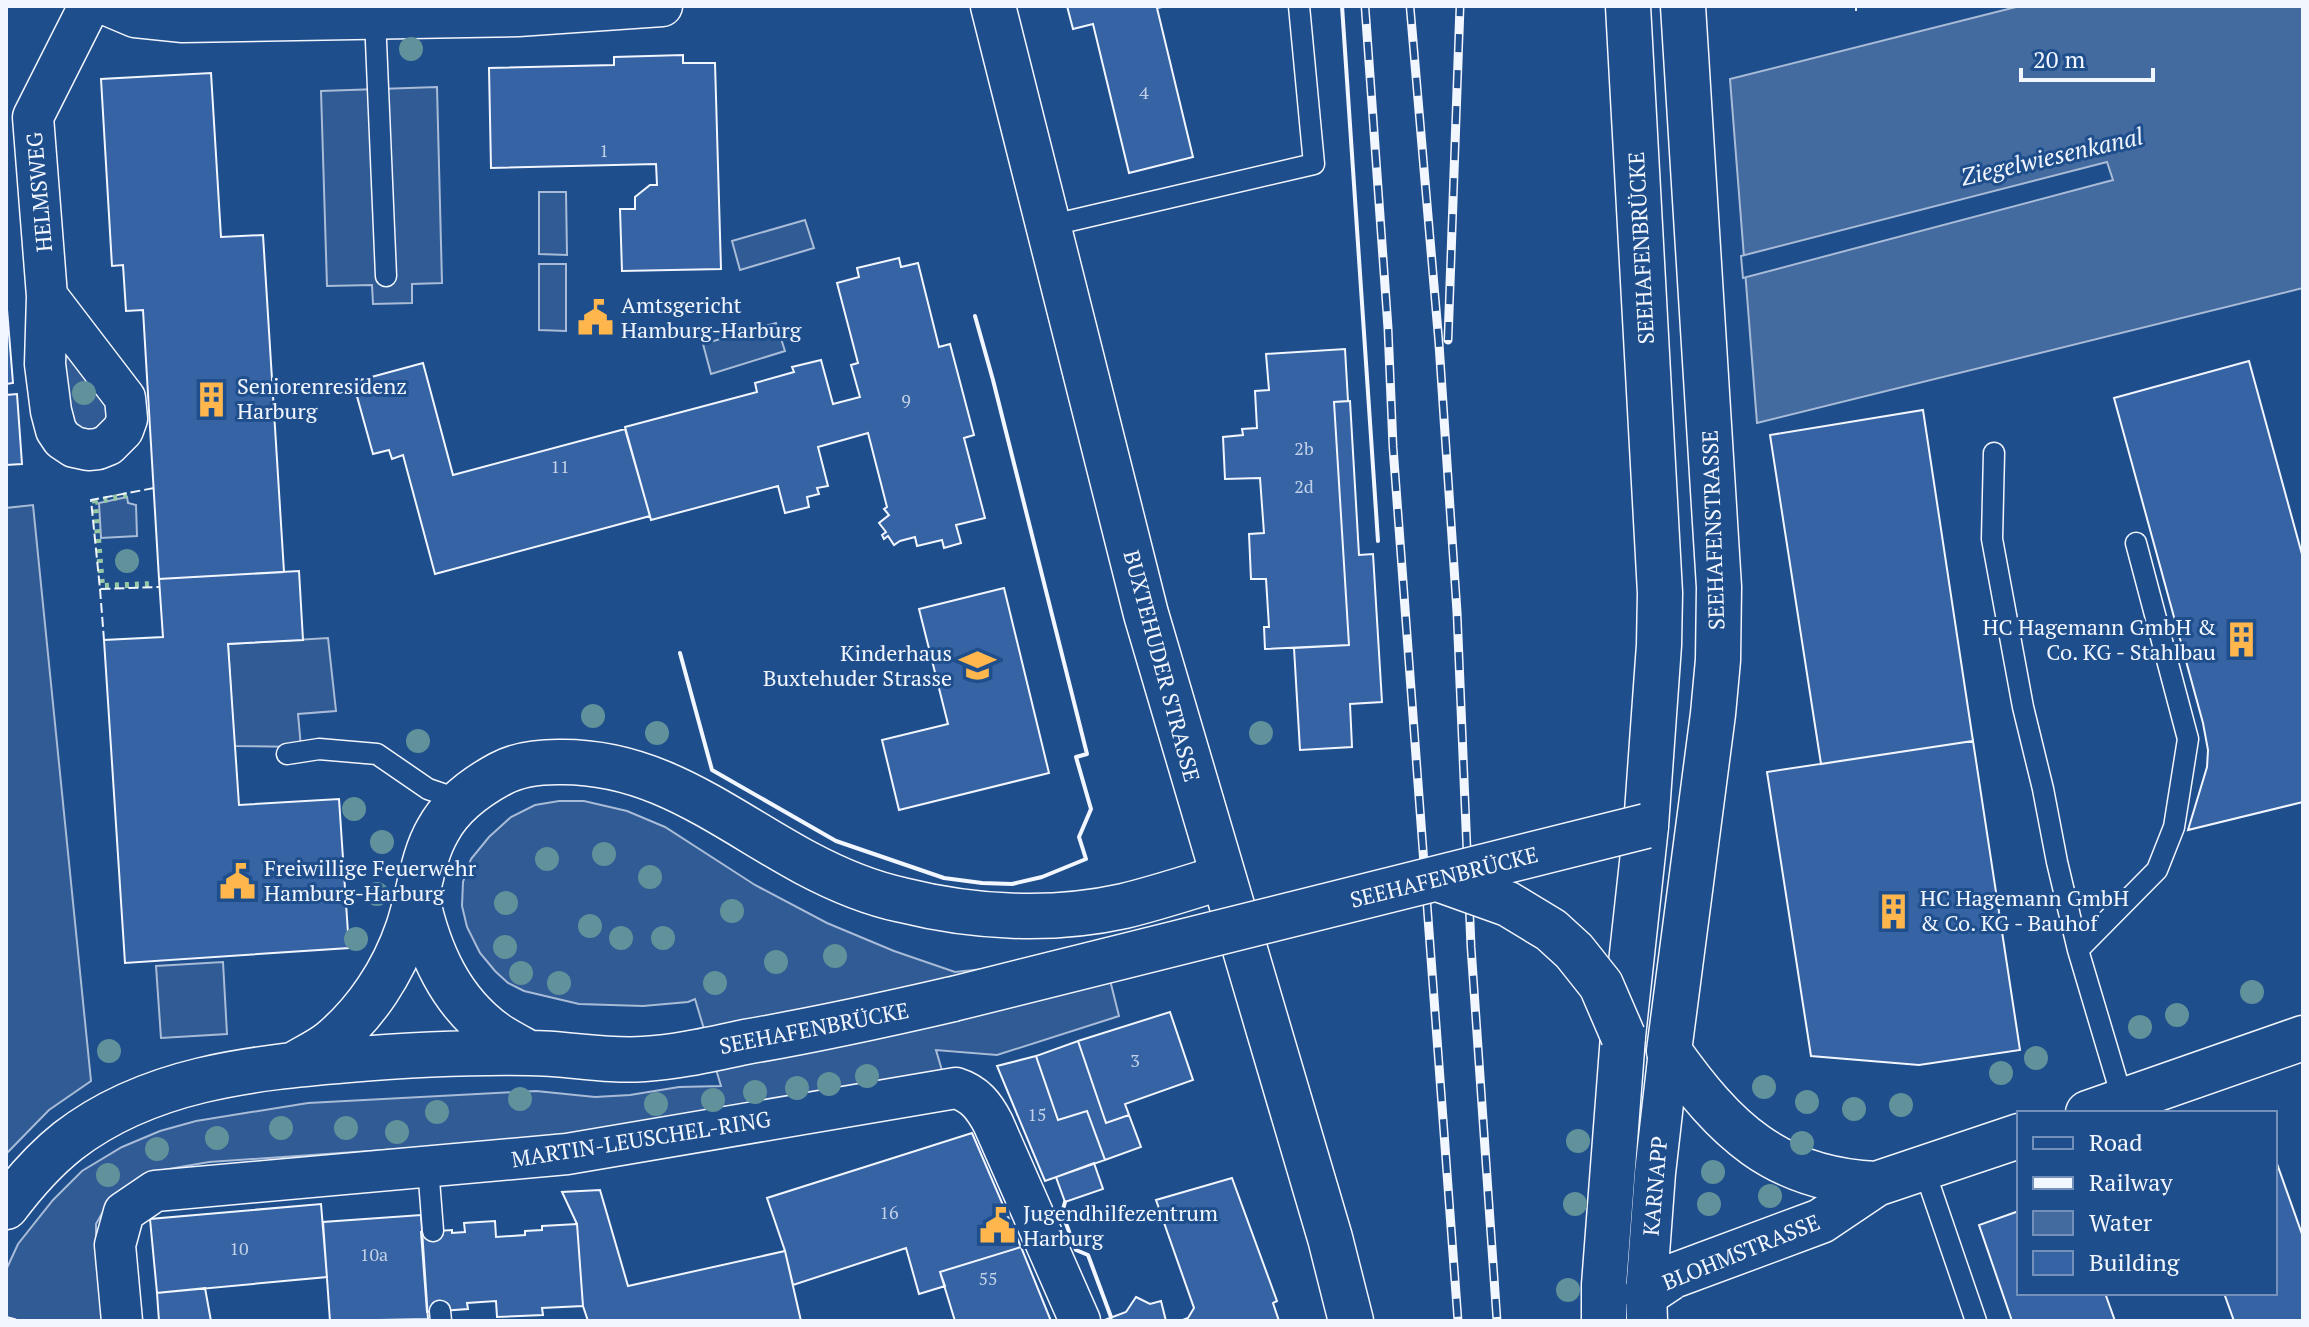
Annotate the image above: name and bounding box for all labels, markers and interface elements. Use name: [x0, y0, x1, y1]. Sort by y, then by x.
scale bar: [2021, 32, 2153, 82]
text: 20 m: [2033, 43, 2085, 75]
house number: 4: [1139, 80, 1149, 104]
water label: Ziegelwiesenkanal: [1957, 119, 2146, 193]
street label: HELMSWEG: [19, 131, 58, 253]
house number: 1: [599, 138, 609, 162]
street label: SEEHAFENBRÜCKE: [1621, 151, 1660, 345]
place label: Amtsgericht Hamburg-Harburg: [621, 290, 802, 344]
public building icon: Amtsgericht Hamburg-Harburg: [576, 299, 614, 337]
place label: Seniorenresidenz Harburg: [237, 371, 407, 425]
building icon: Seniorenresidenz Harburg: [192, 380, 230, 418]
house number: 9: [901, 388, 911, 412]
street label: SEEHAFENSTRASSE: [1695, 429, 1730, 631]
house number: 2b: [1294, 436, 1314, 460]
house number: 11: [550, 454, 570, 478]
house number: 2d: [1294, 474, 1314, 498]
street label: BUXTEHUDER STRASSE: [1118, 547, 1207, 785]
place label: HC Hagemann GmbH & Co. KG - Stahlbau: [1983, 612, 2216, 666]
building icon: HC Hagemann GmbH & Co. KG - Stahlbau: [2223, 621, 2261, 659]
place label: Kinderhaus Buxtehuder Strasse: [763, 638, 952, 692]
school or university icon: Kinderhaus Buxtehuder Strasse: [959, 647, 997, 685]
street label: SEEHAFENBRÜCKE: [1347, 839, 1541, 914]
place label: Freiwillige Feuerwehr Hamburg-Harburg: [264, 853, 477, 907]
public building icon: Freiwillige Feuerwehr Hamburg-Harburg: [219, 862, 257, 900]
place label: HC Hagemann GmbH & Co. KG - Bauhof: [1920, 883, 2129, 937]
building icon: HC Hagemann GmbH & Co. KG - Bauhof: [1875, 892, 1913, 930]
street label: SEEHAFENBRÜCKE: [716, 995, 911, 1060]
house number: 3: [1130, 1048, 1140, 1072]
house number: 15: [1027, 1102, 1047, 1126]
street label: MARTIN-LEUSCHEL-RING: [509, 1104, 773, 1173]
legend: [2017, 1111, 2277, 1295]
text: Road: [2089, 1126, 2143, 1158]
street label: KARNAPP: [1636, 1135, 1673, 1237]
text: Railway: [2089, 1166, 2173, 1198]
place label: Jugendhilfezentrum Harburg: [1023, 1198, 1218, 1252]
house number: 16: [879, 1200, 899, 1224]
text: Water: [2089, 1206, 2153, 1238]
public building icon: Jugendhilfezentrum Harburg: [978, 1207, 1016, 1245]
street label: BLOHMSTRASSE: [1658, 1207, 1824, 1296]
house number: 10: [229, 1236, 249, 1260]
house number: 10a: [360, 1242, 388, 1266]
text: Building: [2089, 1246, 2180, 1278]
house number: 55: [978, 1266, 998, 1290]

